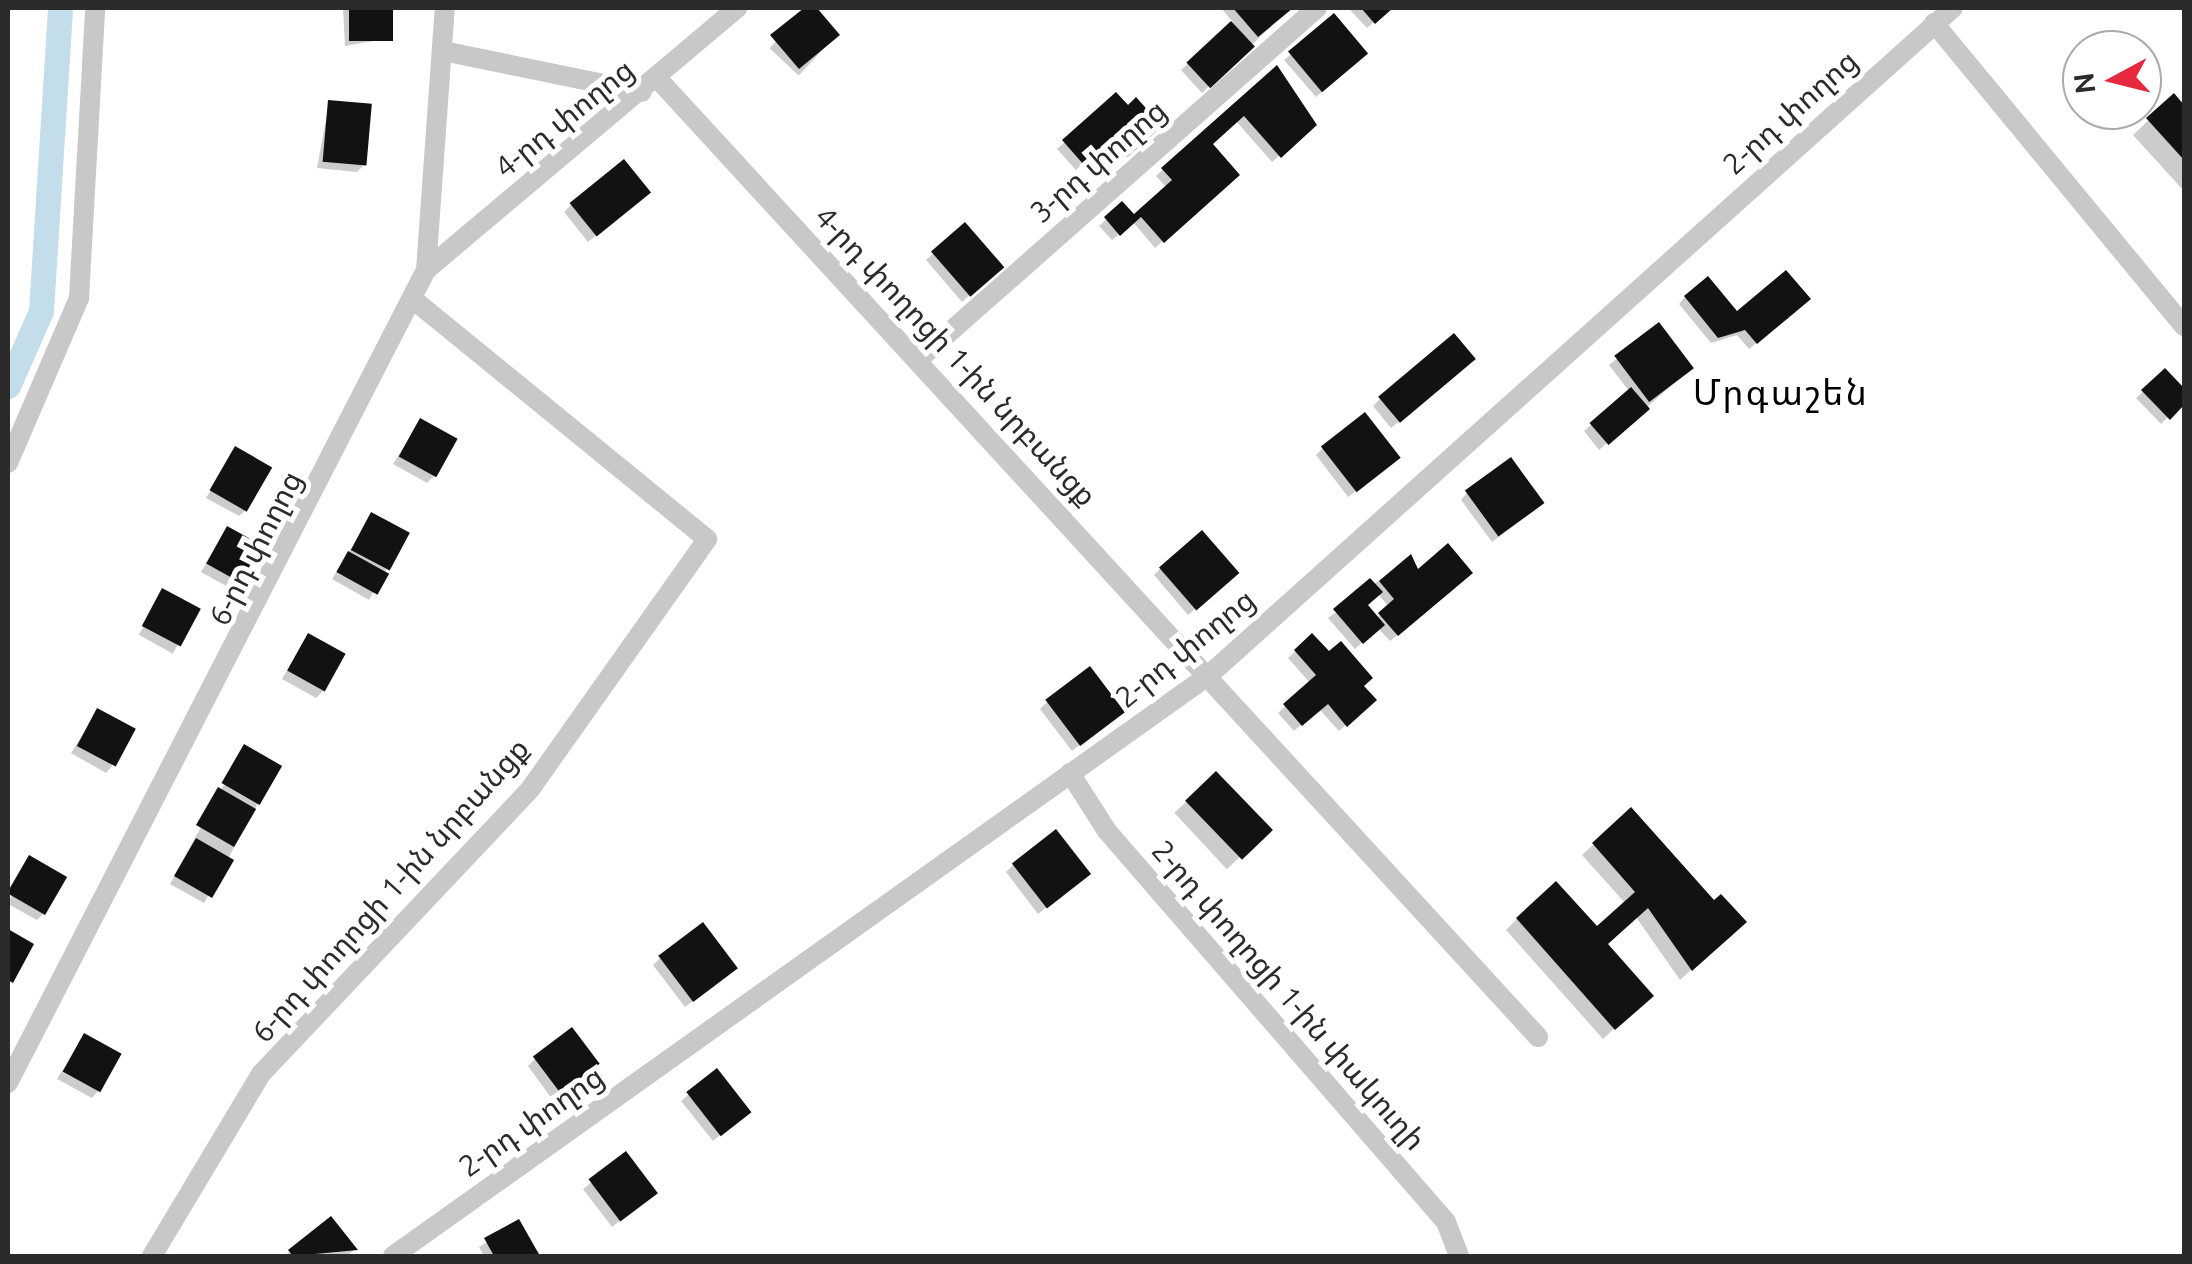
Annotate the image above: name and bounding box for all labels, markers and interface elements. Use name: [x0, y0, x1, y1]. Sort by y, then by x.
north arrow: [2062, 30, 2162, 130]
street label: 2-րդ փողոց: [1715, 42, 1865, 182]
street label: 4-րդ փողոց: [487, 51, 641, 185]
text: N: [2067, 71, 2100, 96]
street label: 3-րդ փողոց: [1023, 92, 1173, 230]
street label: 4-րդ փողոցի 1-ին նրբանցք: [807, 199, 1105, 513]
district label: Մրգաշեն: [1693, 371, 1869, 413]
street label: 6-րդ փողոց: [201, 465, 309, 631]
street label: 2-րդ փողոց: [1108, 581, 1262, 715]
street label: 6-րդ փողոցի 1-ին նրբանցք: [244, 730, 536, 1050]
street label: 2-րդ փողոցի 1-ին փակուղի: [1145, 833, 1433, 1157]
street label: 2-րդ փողոց: [452, 1058, 610, 1184]

